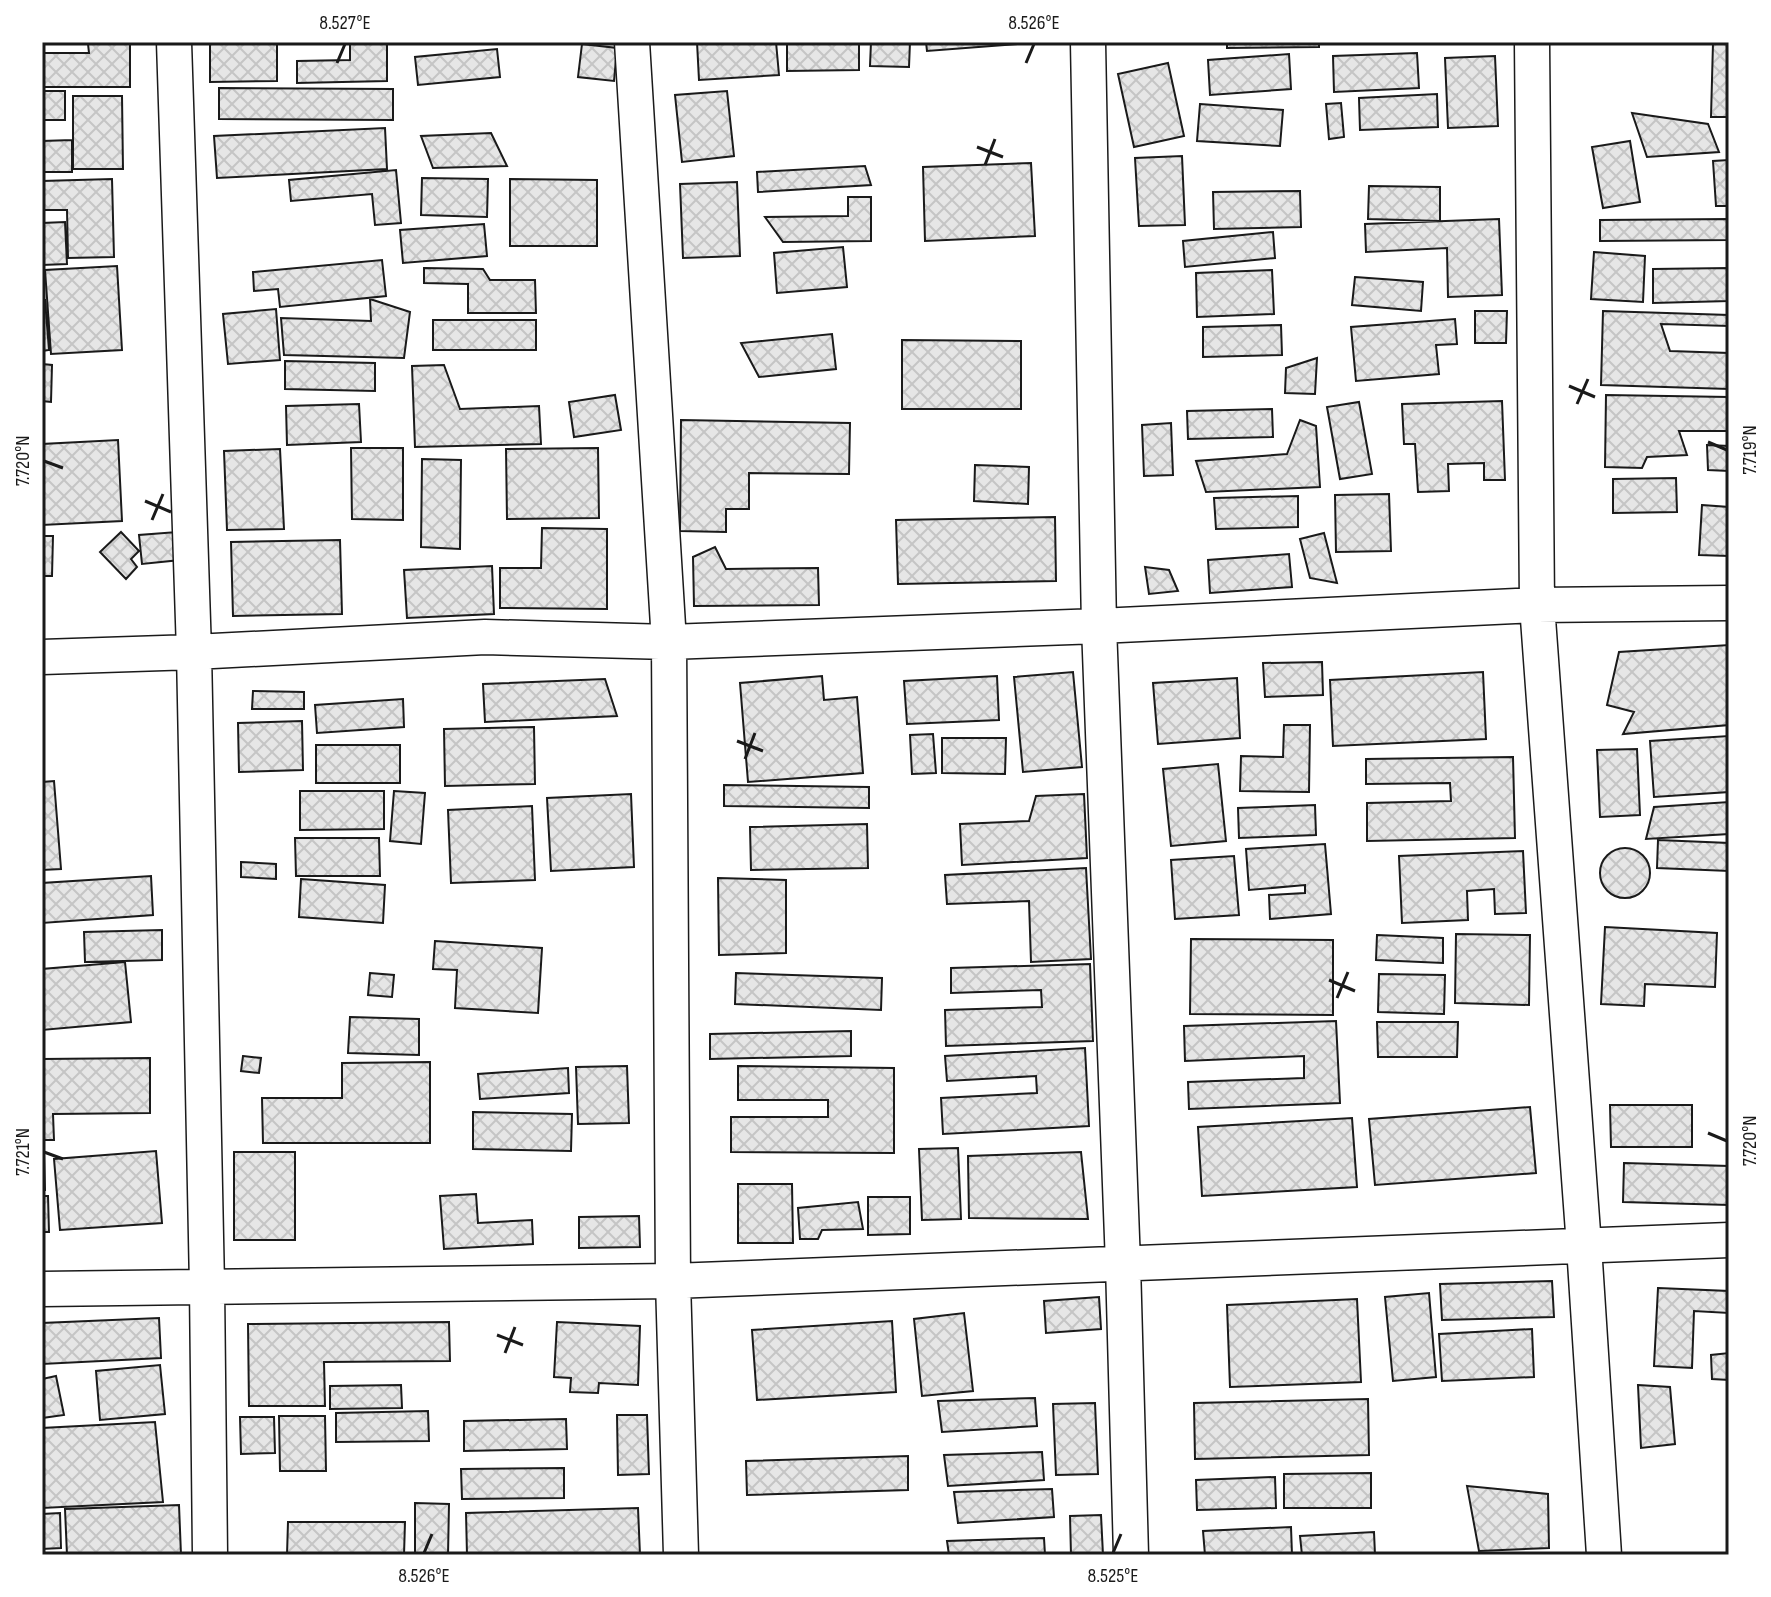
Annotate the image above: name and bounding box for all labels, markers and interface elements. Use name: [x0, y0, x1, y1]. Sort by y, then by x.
text: 8.527°E: [319, 11, 371, 35]
text: 8.526°E: [1008, 11, 1060, 35]
text: 7.719°N: [1738, 425, 1762, 475]
text: 7.720°N: [11, 436, 35, 486]
text: 7.720°N: [1738, 1116, 1762, 1166]
text: 7.721°N: [11, 1128, 35, 1176]
text: 8.526°E: [398, 1564, 450, 1588]
text: 8.525°E: [1088, 1564, 1138, 1588]

